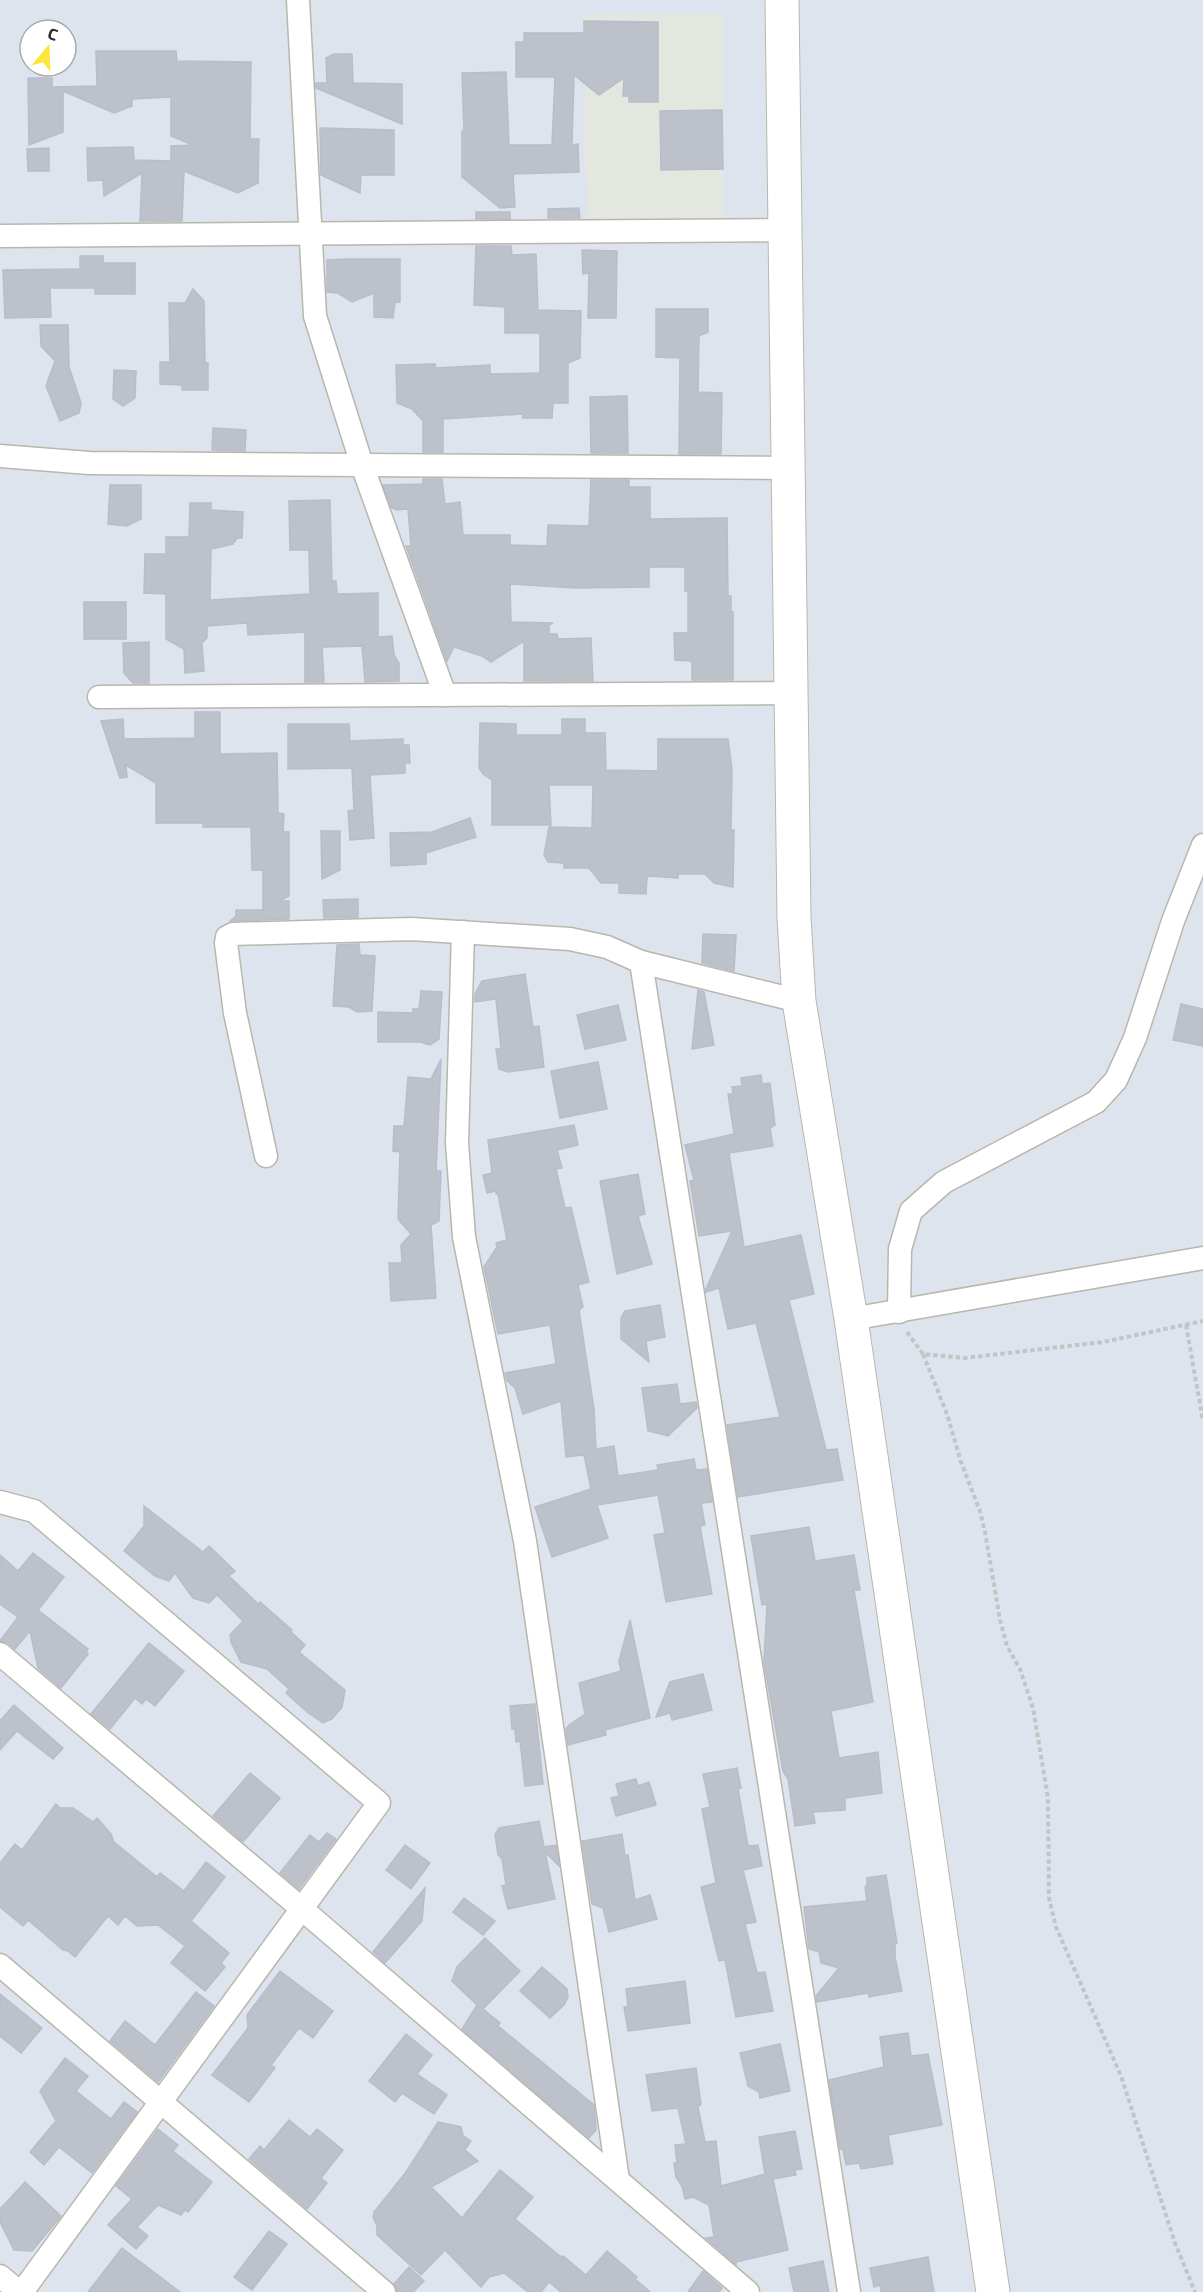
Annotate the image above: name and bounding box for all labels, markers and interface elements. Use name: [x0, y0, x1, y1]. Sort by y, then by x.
north arrow: [18, 18, 78, 78]
text: С: [45, 23, 61, 44]

